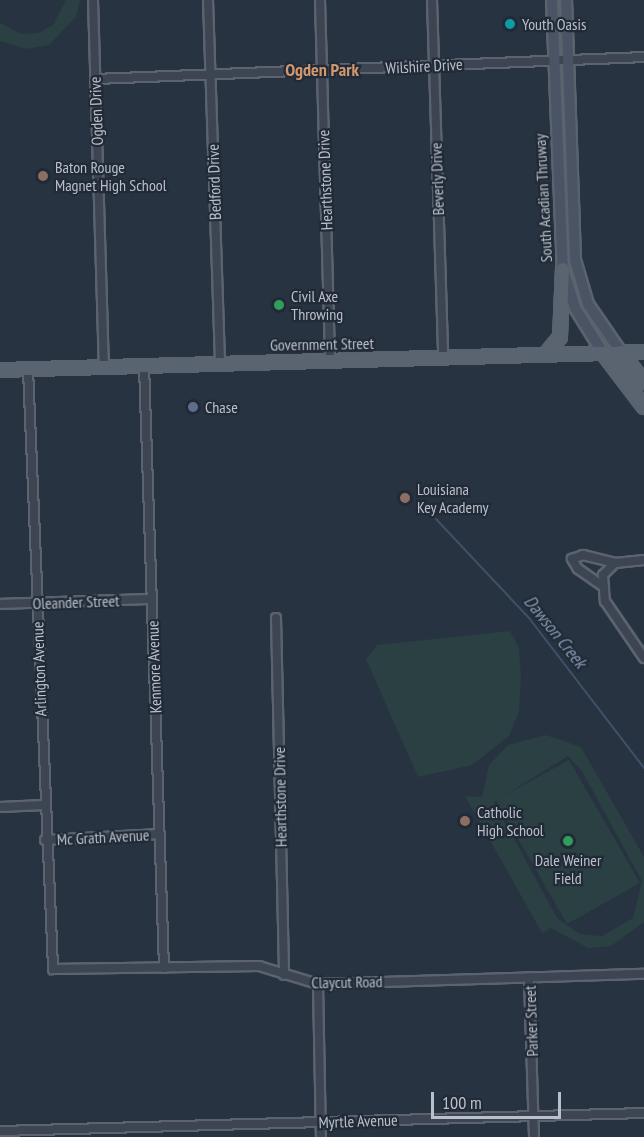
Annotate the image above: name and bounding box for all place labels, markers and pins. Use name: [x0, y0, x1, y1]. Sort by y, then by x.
place label: Youth Oasis: [522, 14, 586, 34]
marker: Youth Oasis: [503, 17, 517, 31]
place label: Baton Rouge Magnet High School: [55, 157, 166, 195]
marker: Baton Rouge Magnet High School: [36, 169, 50, 183]
place label: Civil Axe Throwing: [291, 286, 343, 324]
marker: Civil Axe Throwing: [272, 298, 286, 312]
place label: Chase: [205, 397, 238, 417]
marker: Chase: [186, 400, 200, 414]
place label: Louisiana Key Academy: [417, 479, 489, 517]
marker: Louisiana Key Academy: [398, 491, 412, 505]
place label: Catholic High School: [477, 802, 544, 840]
marker: Catholic High School: [458, 814, 472, 828]
marker: Dale Weiner Field: [561, 834, 575, 848]
place label: Dale Weiner Field: [535, 850, 601, 888]

